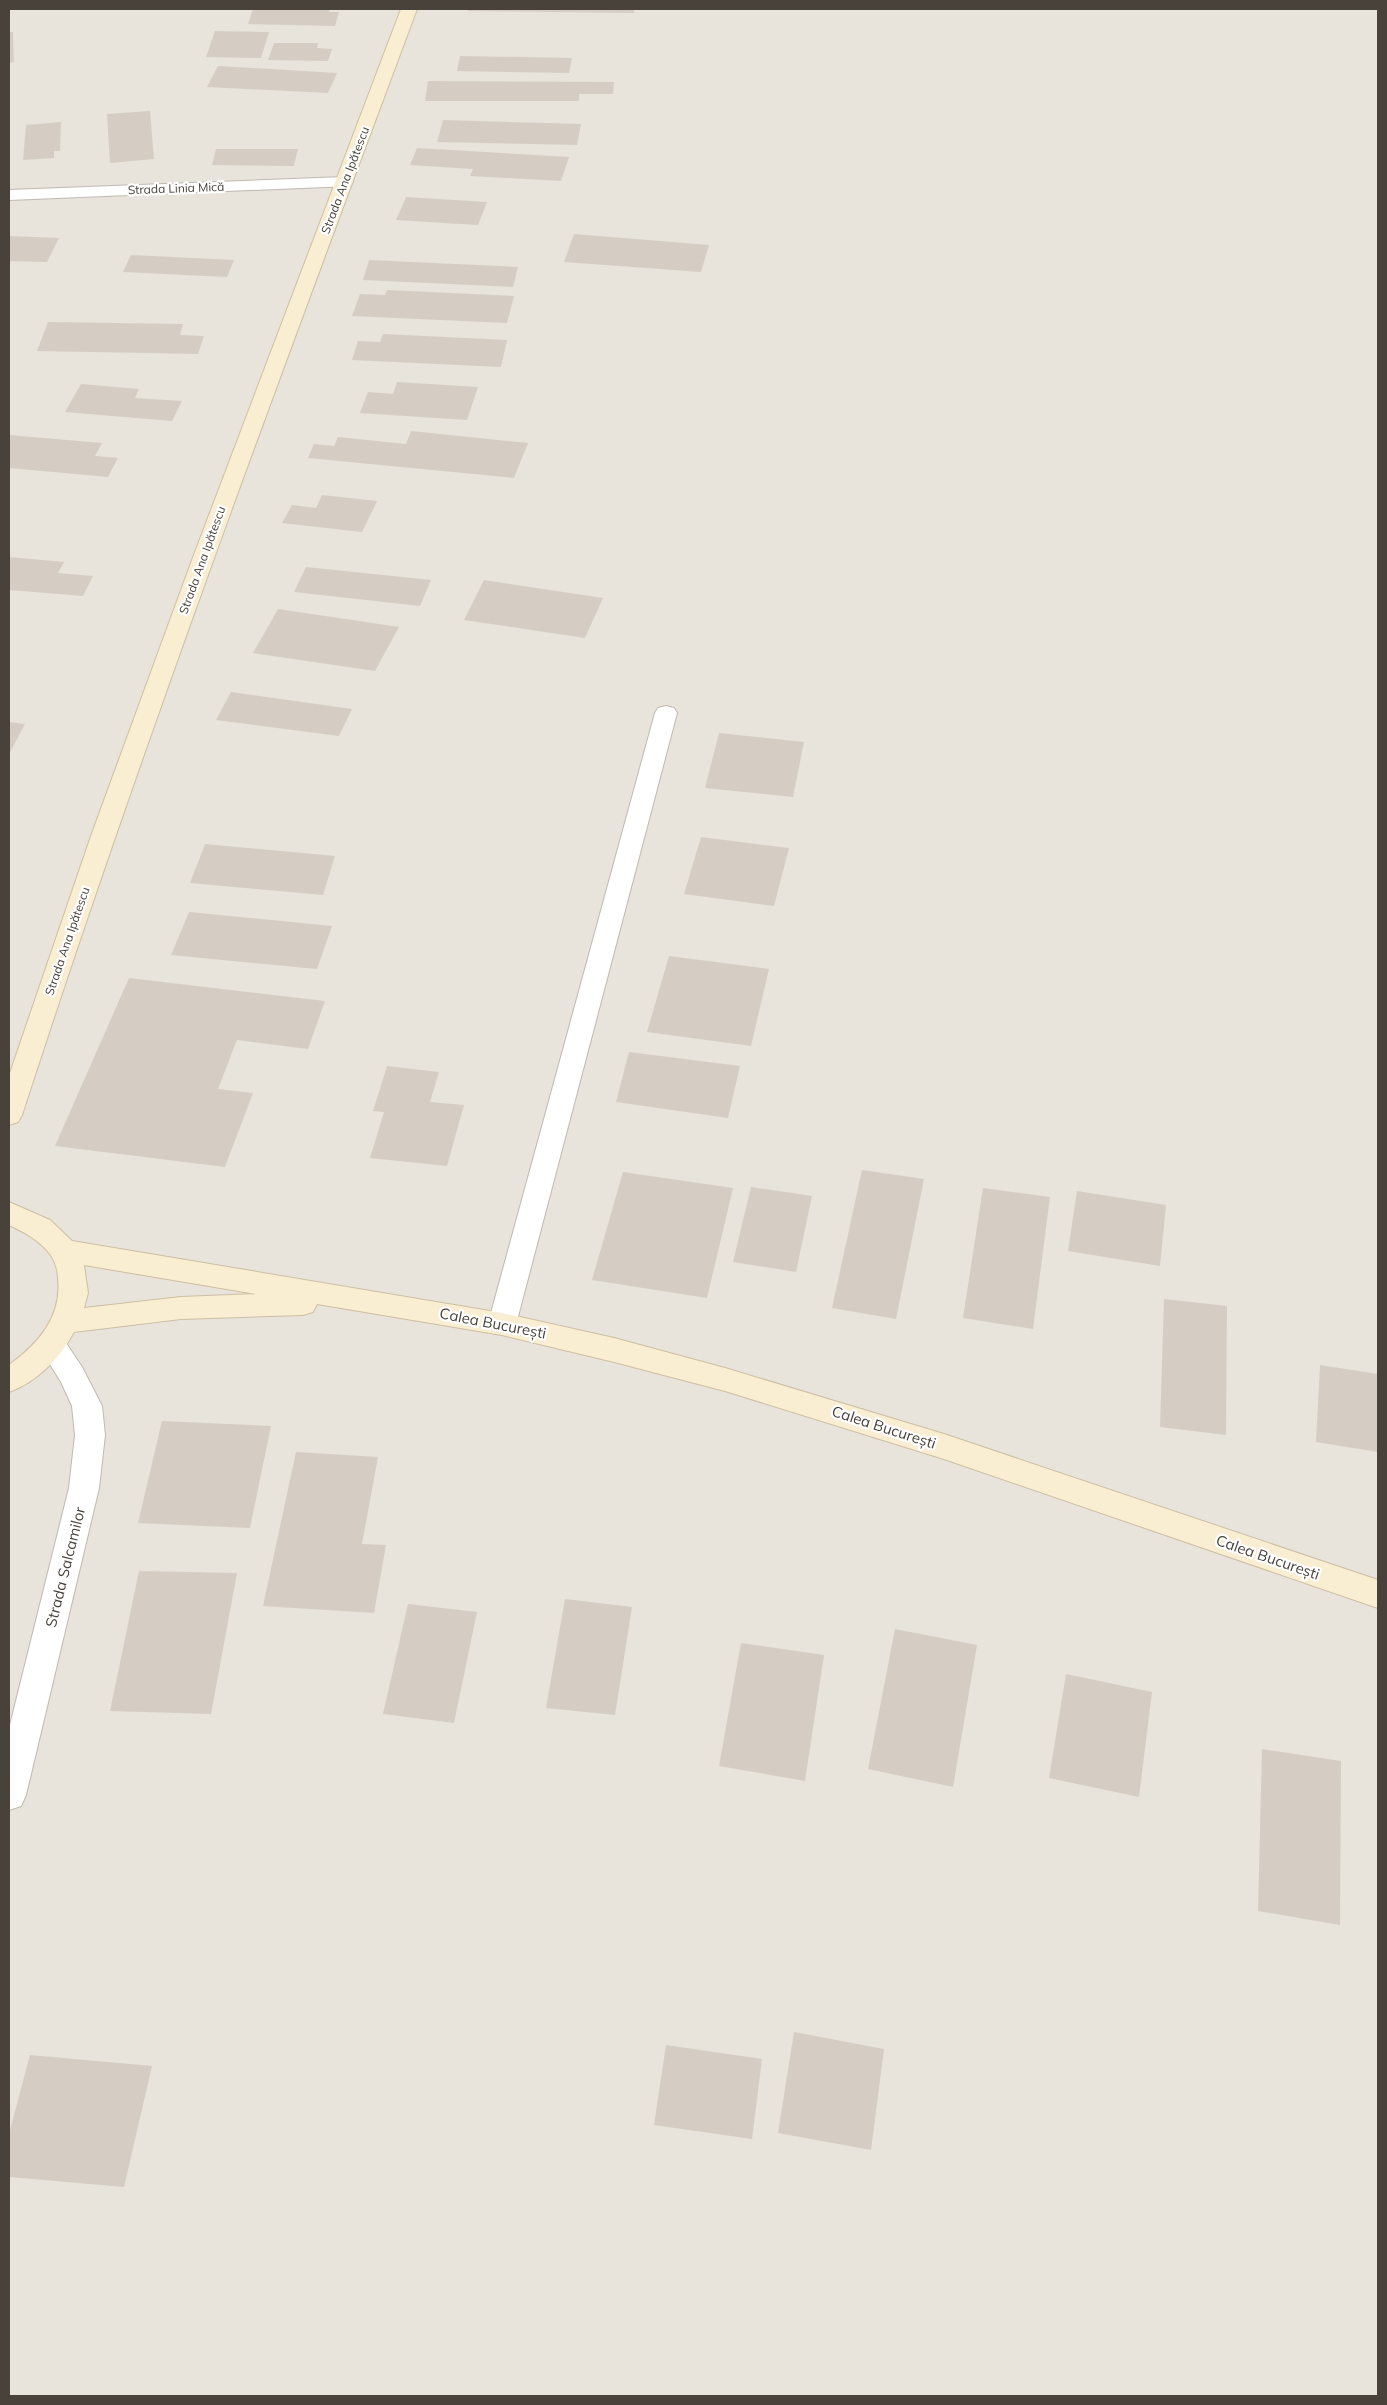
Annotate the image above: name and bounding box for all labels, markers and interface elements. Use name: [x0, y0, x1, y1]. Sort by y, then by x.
street label: Strada Ana Ipătescu: [318, 124, 372, 236]
street label: Strada Linia Mică: [127, 179, 225, 197]
street label: Strada Ana Ipătescu: [175, 504, 229, 616]
street label: Strada Ana Ipătescu: [41, 885, 93, 997]
street label: Calea București: [438, 1303, 548, 1343]
street label: Calea București: [830, 1401, 938, 1453]
street label: Strada Salcamilor: [41, 1504, 89, 1629]
street label: Calea București: [1214, 1530, 1322, 1584]

